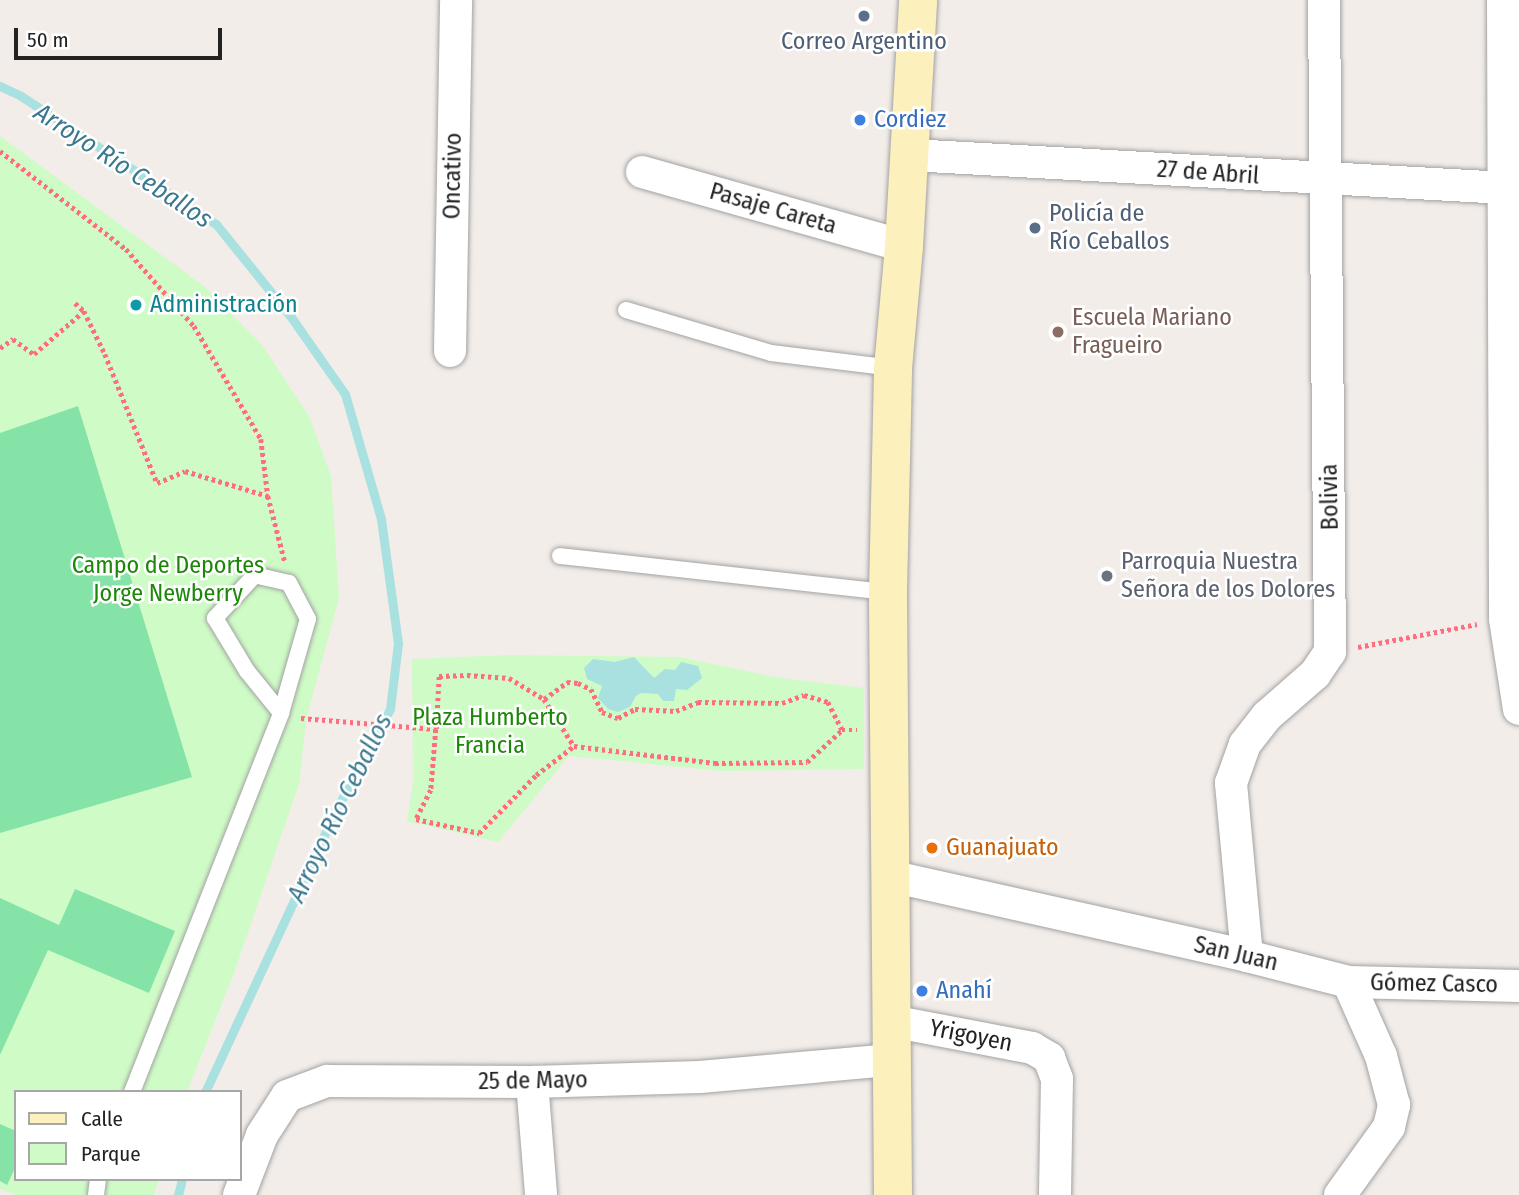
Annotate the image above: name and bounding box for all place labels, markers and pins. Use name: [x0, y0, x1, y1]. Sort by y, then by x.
marker: Correo Argentino: [856, 8, 872, 24]
place label: Correo Argentino: [781, 28, 947, 56]
place label: Cordiez: [874, 106, 946, 134]
marker: Cordiez: [852, 112, 868, 128]
place label: Policía de Río Ceballos: [1049, 200, 1169, 256]
marker: Policía de Río Ceballos: [1027, 220, 1043, 236]
place label: Administración: [150, 291, 298, 319]
marker: Administración: [128, 297, 144, 313]
place label: Escuela Mariano Fragueiro: [1072, 304, 1232, 360]
marker: Escuela Mariano Fragueiro: [1050, 324, 1066, 340]
place label: Parroquia Nuestra Señora de los Dolores: [1121, 548, 1335, 604]
marker: Parroquia Nuestra Señora de los Dolores: [1099, 568, 1115, 584]
place label: Guanajuato: [946, 834, 1059, 862]
marker: Guanajuato: [924, 840, 940, 856]
place label: Anahí: [936, 977, 992, 1005]
marker: Anahí: [914, 983, 930, 999]

